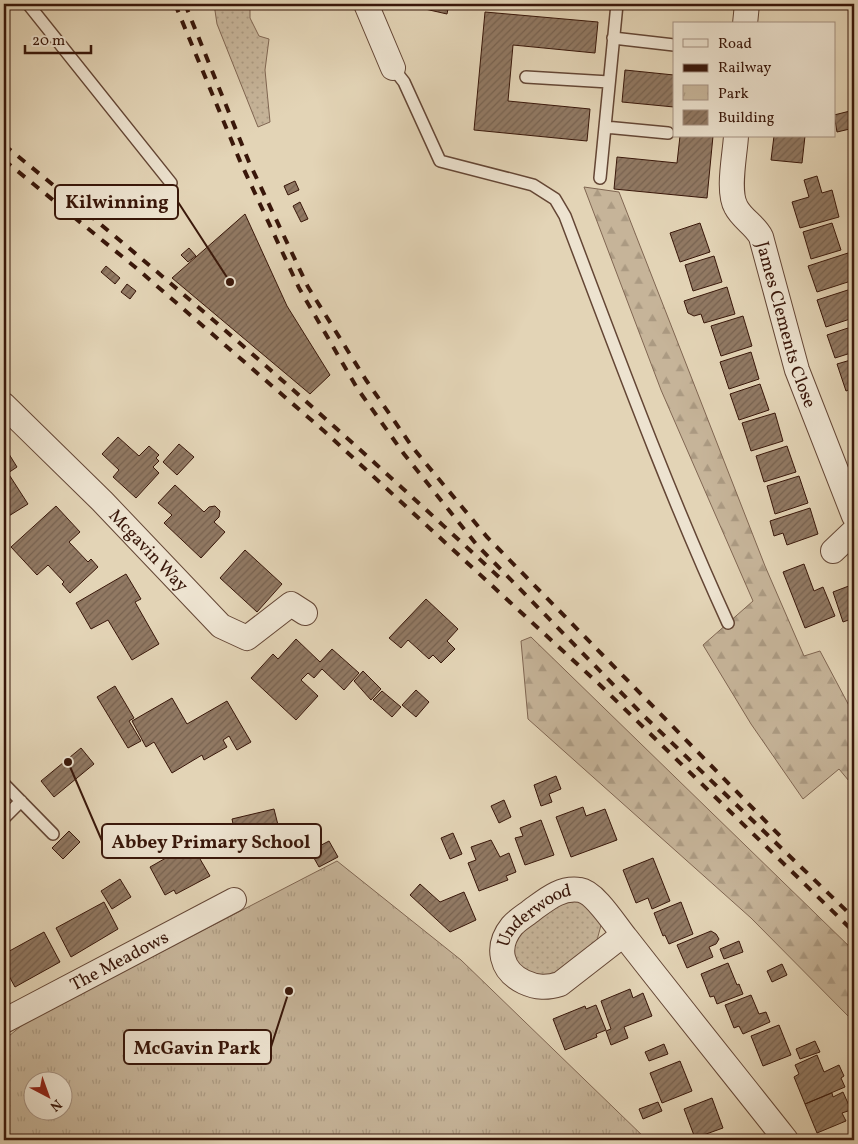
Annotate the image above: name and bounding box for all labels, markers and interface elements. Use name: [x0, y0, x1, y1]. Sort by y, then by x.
scale bar: [25, 22, 91, 54]
legend: [673, 22, 836, 138]
text: 20 m: [32, 31, 65, 52]
text: Road: [718, 34, 752, 55]
text: Railway: [718, 58, 771, 79]
text: Park: [718, 84, 749, 105]
text: Building: [718, 108, 775, 129]
callout: Kilwinning: [55, 185, 178, 219]
text: Kilwinning: [65, 190, 169, 216]
street label: James Clements Close: [749, 239, 822, 412]
street label: Mcgavin Way: [102, 504, 193, 598]
callout: Abbey Primary School: [102, 824, 321, 858]
text: Abbey Primary School: [111, 830, 311, 856]
street label: Underwood: [492, 879, 574, 950]
street label: The Meadows: [66, 926, 173, 998]
callout: McGavin Park: [124, 1030, 271, 1064]
text: McGavin Park: [134, 1036, 261, 1062]
north arrow: [22, 1072, 72, 1122]
text: N: [45, 1094, 66, 1115]

